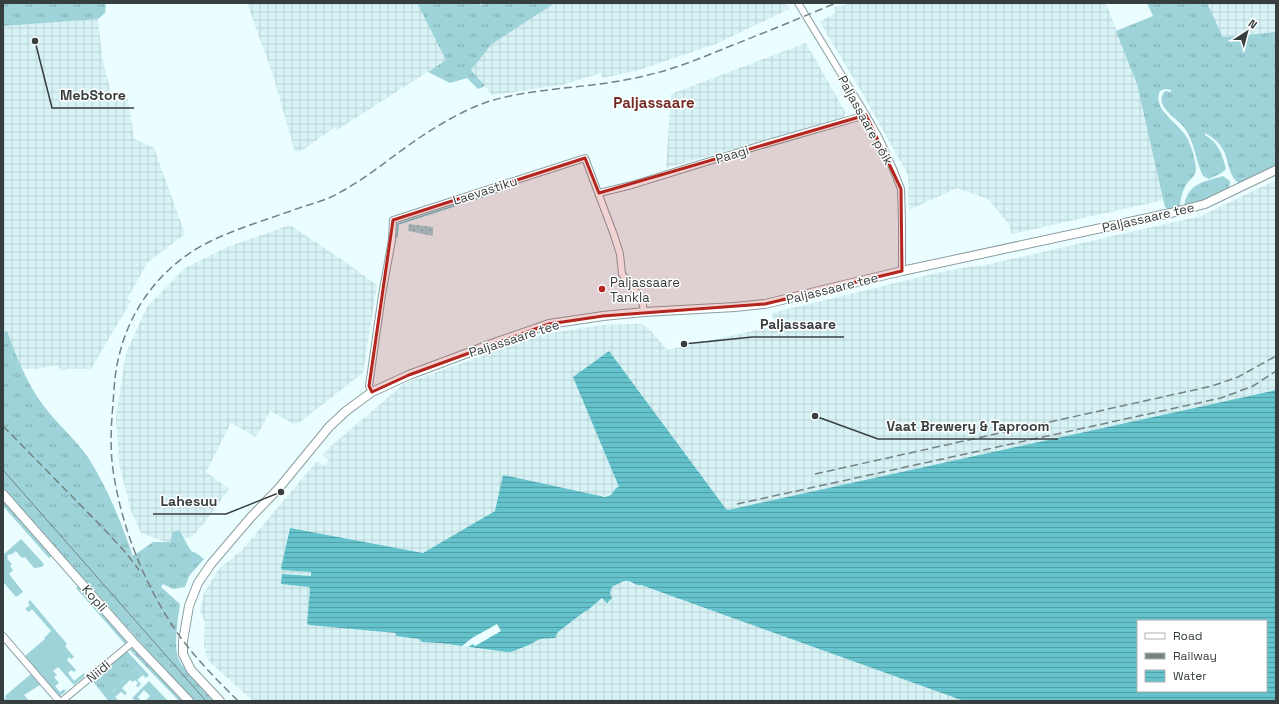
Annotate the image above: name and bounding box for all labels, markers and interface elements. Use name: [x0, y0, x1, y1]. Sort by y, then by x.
north arrow: [1227, 12, 1267, 52]
text: N: [1246, 16, 1260, 32]
street label: Paljassaare põik: [834, 72, 897, 168]
callout: MebStore: [52, 82, 134, 108]
text: MebStore: [60, 86, 126, 104]
district label: Paljassaare: [613, 93, 695, 112]
street label: Paagi: [713, 141, 751, 168]
street label: Laevastiku: [451, 172, 520, 209]
street label: Paljassaare tee: [1100, 199, 1196, 236]
street label: Paljassaare tee: [784, 269, 880, 308]
place label: Paljassaare Tankla: [610, 274, 680, 306]
marker: Paljassaare Tankla: [597, 284, 607, 294]
callout: Paljassaare: [752, 311, 844, 337]
text: Paljassaare: [760, 315, 836, 333]
street label: Paljassaare tee: [467, 316, 562, 361]
callout: Vaat Brewery & Taproom: [878, 413, 1058, 439]
text: Vaat Brewery & Taproom: [886, 417, 1050, 435]
callout: Lahesuu: [153, 488, 226, 514]
text: Lahesuu: [161, 492, 217, 510]
street label: Kopli: [78, 581, 111, 615]
legend: [1137, 620, 1267, 692]
text: Road: [1173, 628, 1202, 644]
text: Railway: [1173, 648, 1217, 664]
street label: Niidi: [83, 656, 114, 686]
text: Water: [1173, 668, 1207, 684]

